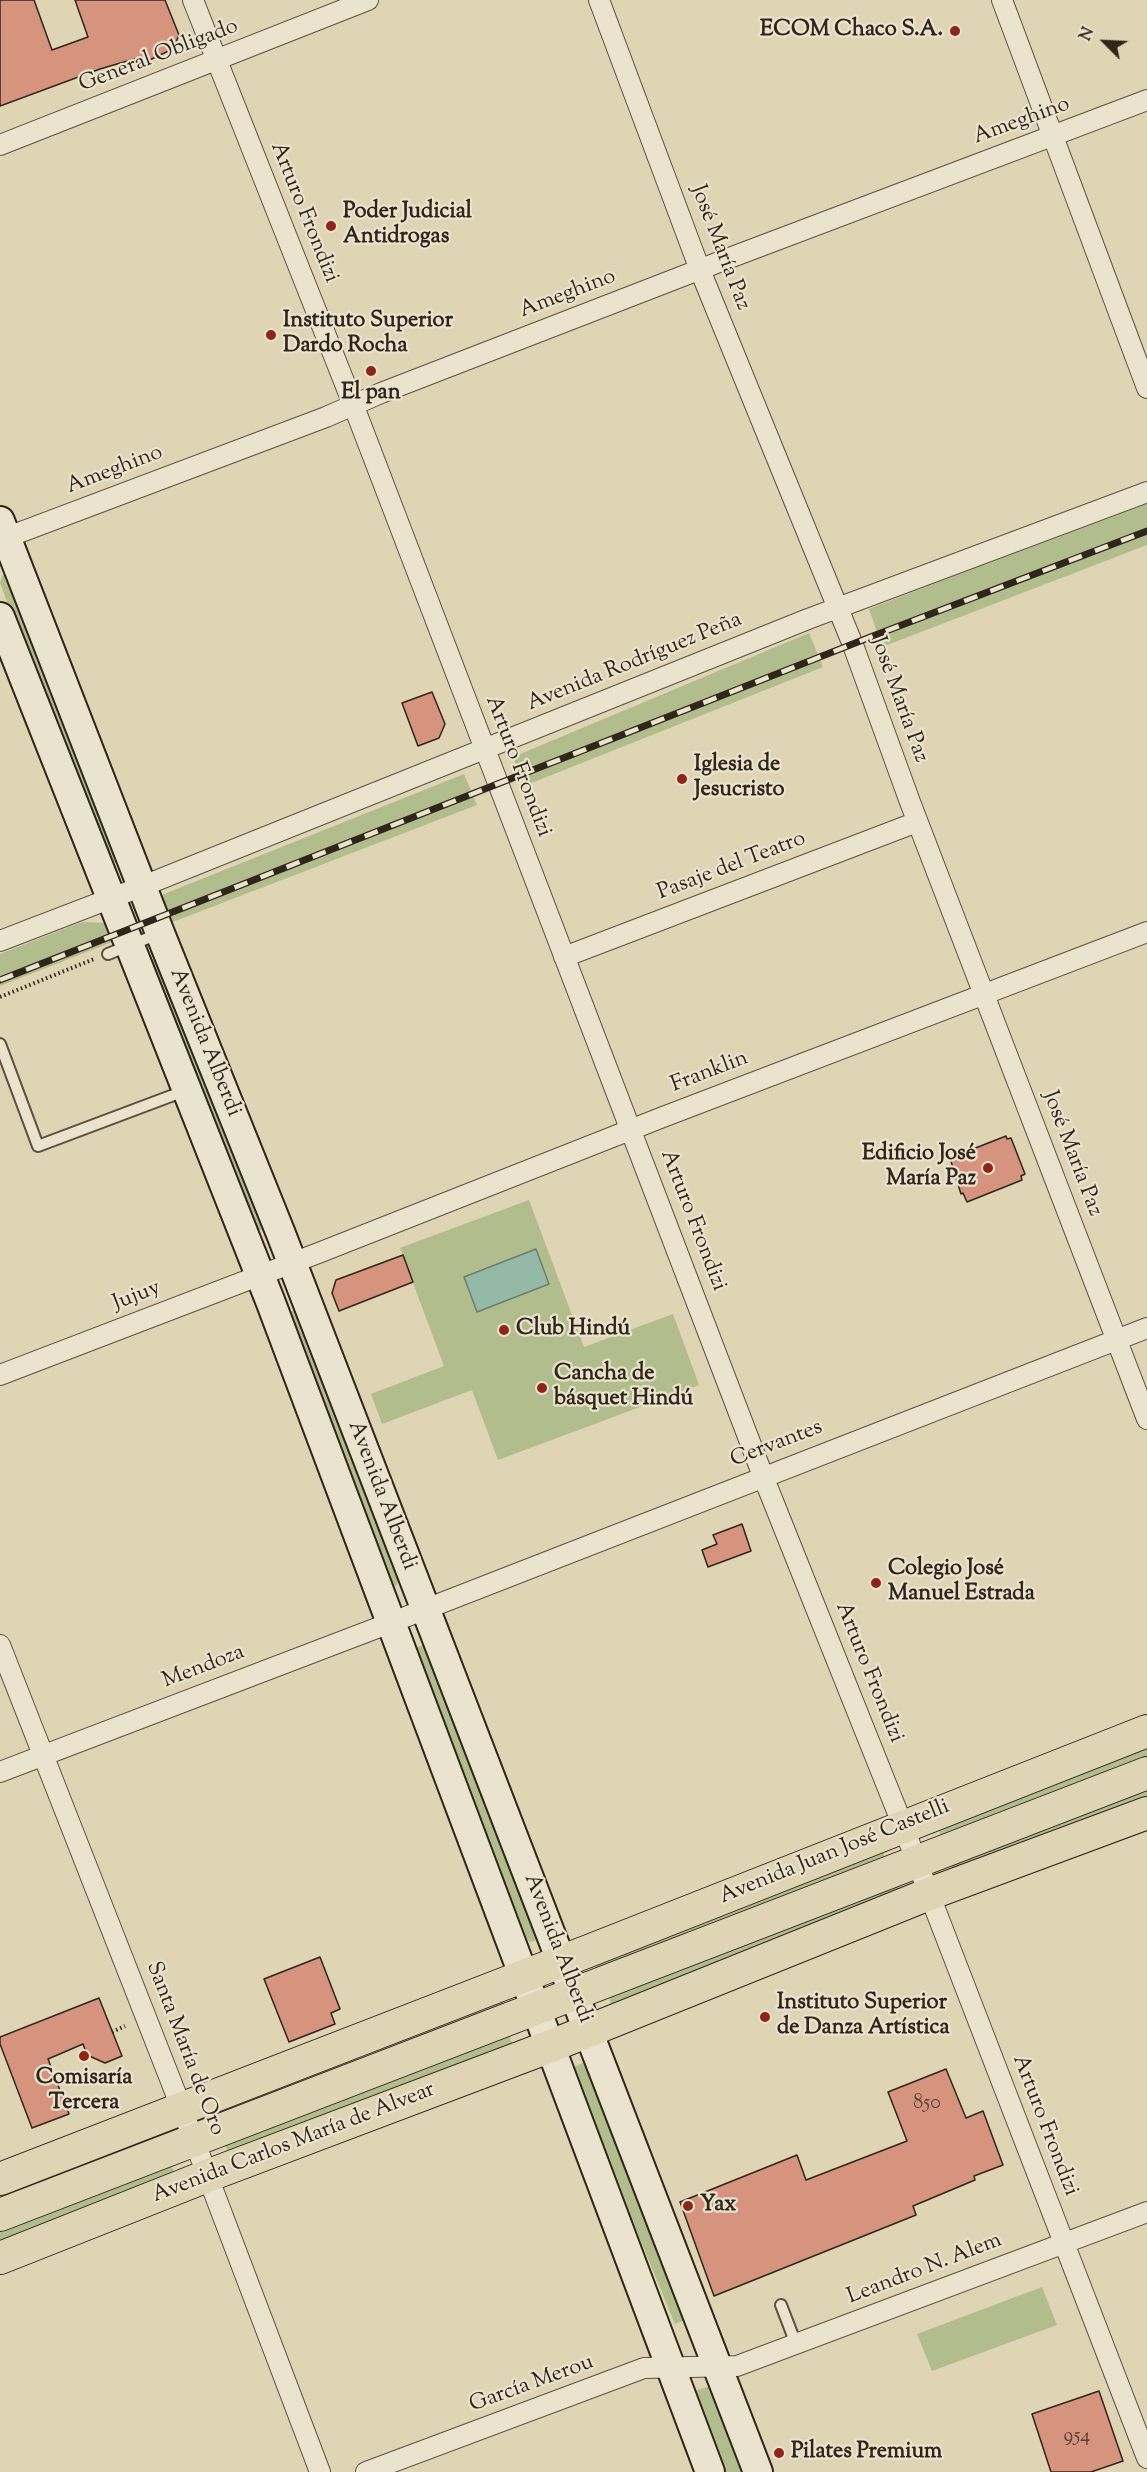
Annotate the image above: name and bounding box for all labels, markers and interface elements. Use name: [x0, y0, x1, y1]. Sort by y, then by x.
north arrow: [1075, 12, 1135, 72]
street label: General Obligado: [76, 15, 242, 99]
place label: ECOM Chaco S.A.: [760, 18, 943, 44]
marker: ECOM Chaco S.A.: [948, 24, 962, 38]
text: N: [1075, 24, 1101, 45]
street label: Ameghino: [970, 92, 1074, 152]
street label: Arturo Frondizi: [263, 139, 343, 287]
street label: José María Paz: [683, 182, 755, 314]
place label: Poder Judicial Antidrogas: [343, 200, 472, 252]
marker: Poder Judicial Antidrogas: [324, 219, 338, 233]
street label: Ameghino: [516, 265, 620, 325]
place label: Instituto Superior Dardo Rocha: [283, 309, 453, 360]
marker: Instituto Superior Dardo Rocha: [264, 328, 278, 342]
marker: El pan: [364, 364, 378, 378]
place label: El pan: [341, 381, 401, 407]
street label: Ameghino: [63, 441, 167, 501]
street label: Avenida Rodríguez Peña: [524, 608, 746, 718]
street label: José María Paz: [863, 633, 933, 767]
street label: Arturo Frondizi: [478, 693, 556, 841]
place label: Iglesia de Jesucristo: [694, 753, 785, 804]
marker: Iglesia de Jesucristo: [675, 772, 689, 786]
street label: Pasaje del Teatro: [654, 827, 810, 907]
street label: Avenida Alberdi: [162, 965, 246, 1121]
street label: Franklin: [668, 1046, 752, 1100]
street label: José María Paz: [1035, 1088, 1107, 1220]
place label: Edificio José María Paz: [862, 1142, 976, 1194]
street label: Arturo Frondizi: [653, 1147, 731, 1295]
marker: Edificio José María Paz: [981, 1161, 995, 1175]
street label: Jujuy: [109, 1276, 165, 1318]
place label: Club Hindú: [516, 1317, 630, 1343]
marker: Club Hindú: [497, 1323, 511, 1337]
place label: Cancha de básquet Hindú: [554, 1362, 693, 1414]
marker: Cancha de básquet Hindú: [535, 1381, 549, 1395]
street label: Cervantes: [727, 1415, 827, 1475]
street label: Avenida Alberdi: [340, 1418, 422, 1574]
place label: Colegio José Manuel Estrada: [888, 1557, 1035, 1609]
marker: Colegio José Manuel Estrada: [869, 1576, 883, 1590]
street label: Arturo Frondizi: [828, 1599, 908, 1747]
street label: Mendoza: [159, 1640, 249, 1696]
street label: Avenida Juan José Castelli: [716, 1795, 954, 1911]
street label: Avenida Alberdi: [516, 1871, 598, 2027]
street label: Santa María de Oro: [139, 1958, 229, 2140]
place label: Instituto Superior de Danza Artística: [777, 1991, 950, 2042]
marker: Instituto Superior de Danza Artística: [758, 2010, 772, 2024]
marker: Comisaría Tercera: [77, 2049, 91, 2063]
street label: Arturo Frondizi: [1005, 2052, 1083, 2200]
place label: Comisaría Tercera: [36, 2066, 132, 2118]
street label: Avenida Carlos María de Alvear: [149, 2078, 439, 2210]
house number: 850: [913, 2093, 941, 2117]
place label: Yax: [700, 2193, 736, 2219]
marker: Yax: [681, 2199, 695, 2213]
street label: Leandro N. Alem: [844, 2228, 1006, 2312]
street label: García Merou: [466, 2350, 598, 2420]
house number: 954: [1064, 2426, 1090, 2450]
place label: Pilates Premium: [791, 2440, 942, 2466]
marker: Pilates Premium: [772, 2446, 786, 2460]

